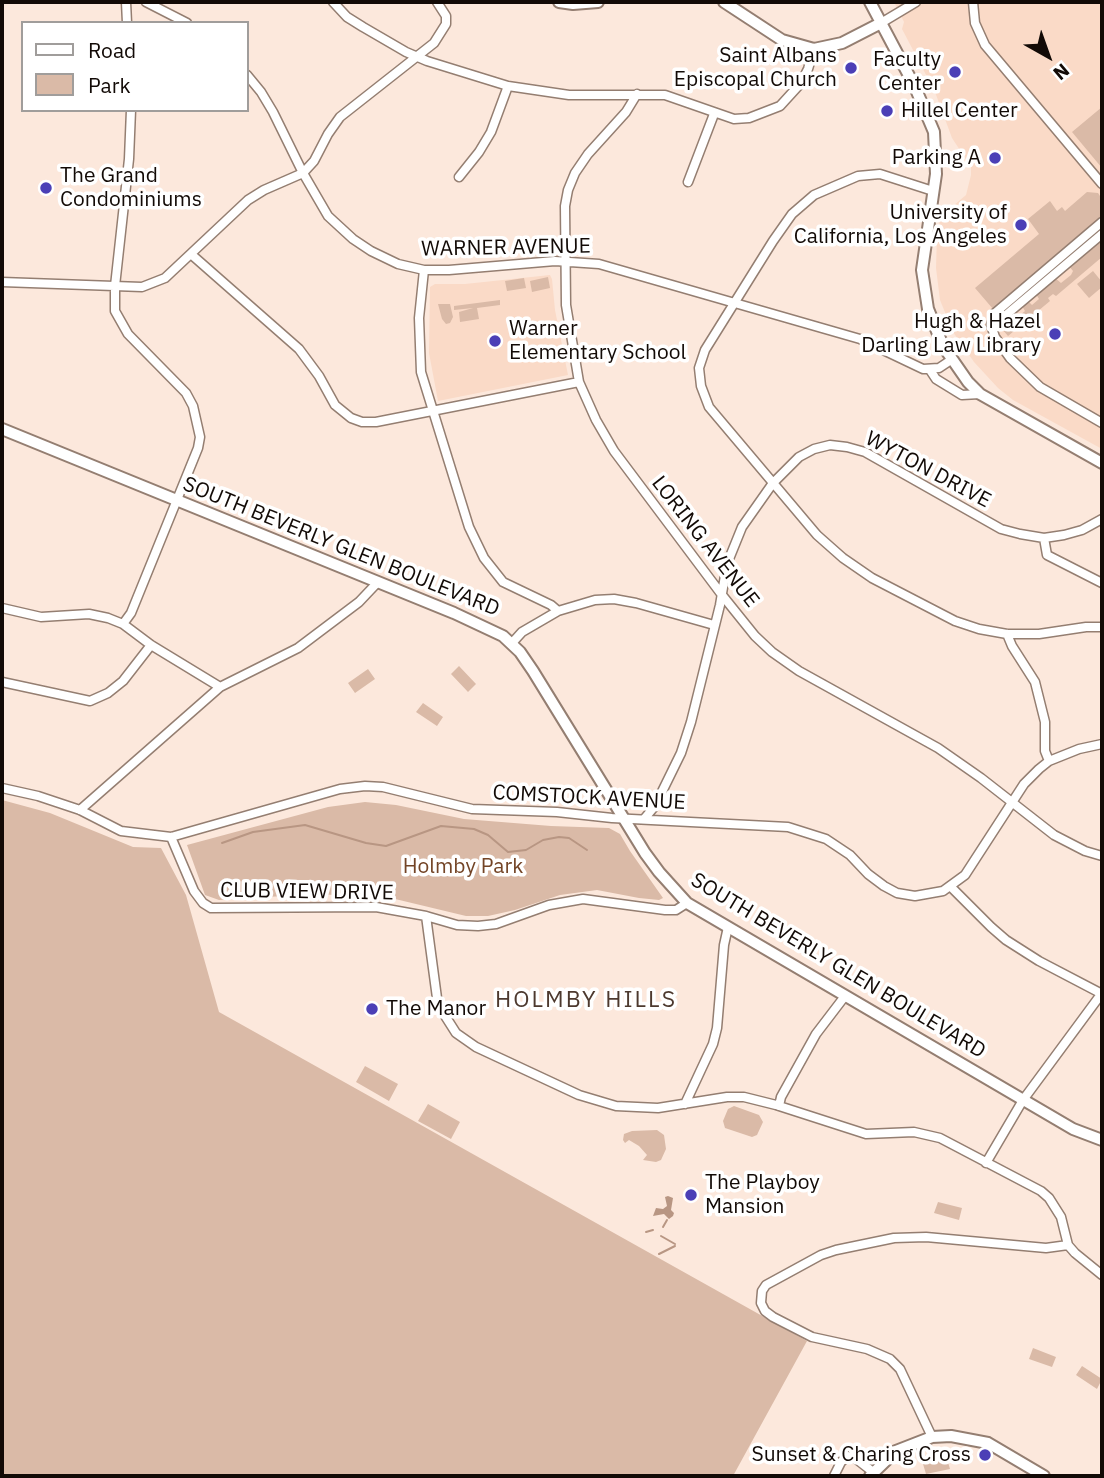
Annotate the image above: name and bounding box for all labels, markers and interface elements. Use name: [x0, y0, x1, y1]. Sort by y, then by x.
legend: [21, 21, 248, 112]
north arrow: [1013, 21, 1083, 91]
text: Road: [88, 36, 136, 64]
place label: Saint Albans Episcopal Church: [674, 43, 837, 93]
place label: Faculty Center: [873, 47, 941, 97]
text: N: [1049, 58, 1074, 86]
marker: Saint Albans Episcopal Church: [843, 60, 859, 76]
marker: Faculty Center: [947, 64, 963, 80]
text: Park: [88, 71, 131, 99]
place label: Hillel Center: [901, 98, 1018, 124]
marker: Hillel Center: [879, 103, 895, 119]
place label: Parking A: [892, 145, 981, 171]
marker: Parking A: [987, 150, 1003, 166]
place label: The Grand Condominiums: [60, 163, 202, 213]
marker: The Grand Condominiums: [38, 180, 54, 196]
place label: University of California, Los Angeles: [794, 200, 1007, 250]
marker: University of California, Los Angeles: [1013, 217, 1029, 233]
street label: WARNER AVENUE: [421, 234, 591, 262]
place label: Hugh & Hazel Darling Law Library: [861, 309, 1041, 359]
place label: Warner Elementary School: [509, 316, 686, 366]
marker: Hugh & Hazel Darling Law Library: [1047, 326, 1063, 342]
marker: Warner Elementary School: [487, 333, 503, 349]
street label: WYTON DRIVE: [861, 426, 995, 514]
street label: LORING AVENUE: [646, 471, 764, 613]
street label: SOUTH BEVERLY GLEN BOULEVARD: [179, 472, 503, 622]
street label: COMSTOCK AVENUE: [492, 780, 686, 816]
park label: Holmby Park: [403, 854, 523, 880]
street label: SOUTH BEVERLY GLEN BOULEVARD: [686, 868, 990, 1064]
street label: CLUB VIEW DRIVE: [220, 878, 394, 906]
district label: HOLMBY HILLS: [496, 986, 676, 1014]
place label: The Manor: [386, 996, 486, 1022]
marker: The Manor: [364, 1001, 380, 1017]
place label: The Playboy Mansion: [705, 1170, 820, 1220]
marker: The Playboy Mansion: [683, 1187, 699, 1203]
place label: Sunset & Charing Cross: [751, 1442, 971, 1468]
marker: Sunset & Charing Cross: [977, 1447, 993, 1463]

